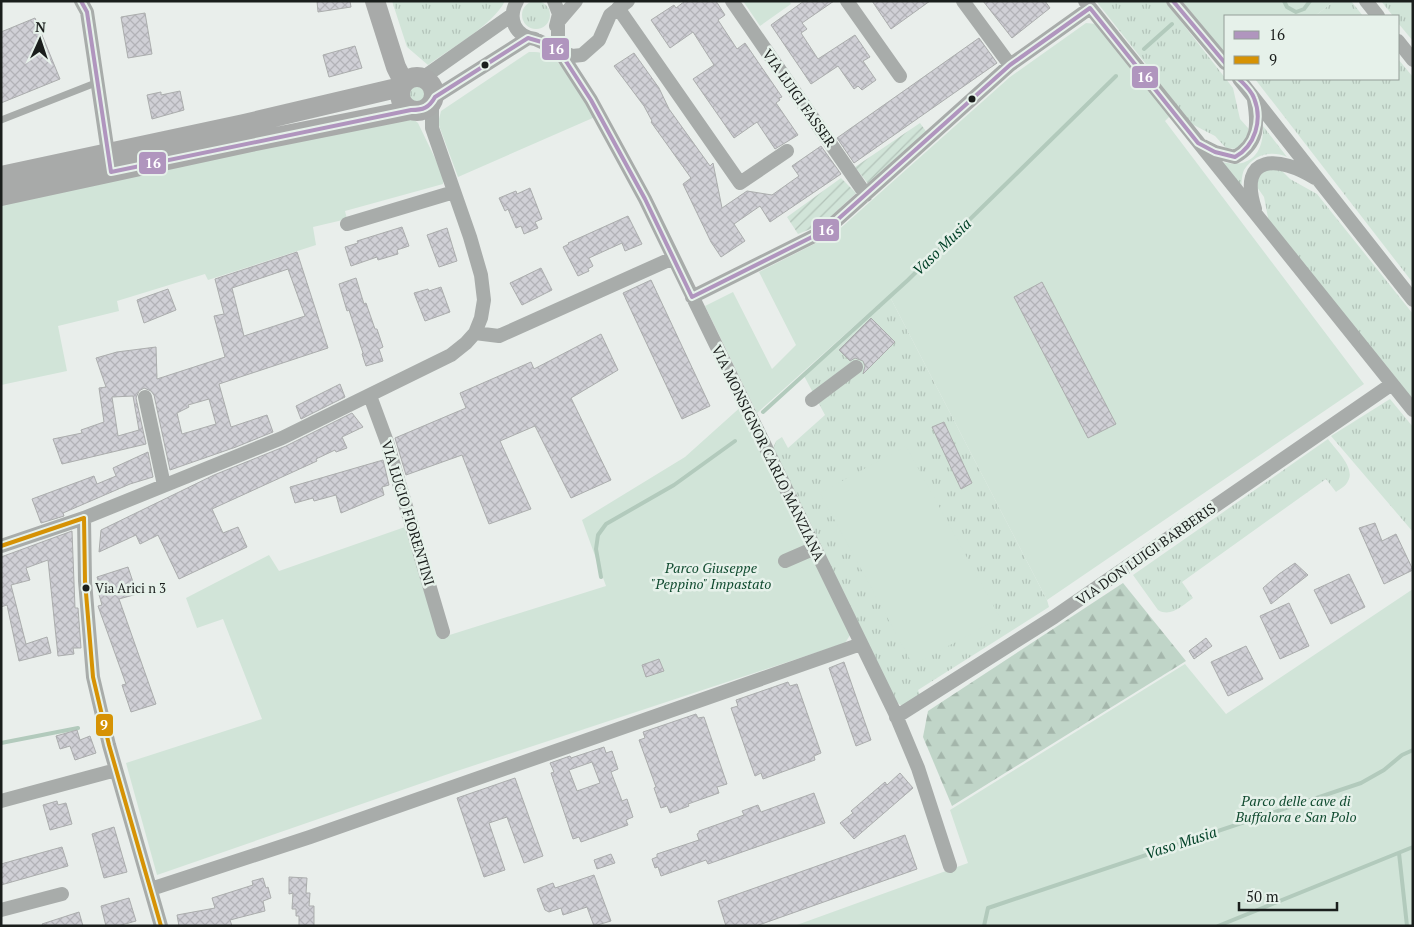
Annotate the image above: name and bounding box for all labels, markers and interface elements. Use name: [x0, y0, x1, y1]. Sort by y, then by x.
north arrow: [15, 15, 65, 65]
legend: [1224, 15, 1399, 80]
text: N: [35, 17, 47, 36]
text: 16: [1269, 24, 1285, 44]
line badge: 16: [541, 37, 570, 61]
text: 16: [548, 39, 564, 58]
street label: VIA LUIGI FASSER: [759, 45, 840, 150]
text: 9: [1269, 49, 1277, 69]
unlabelled marker: [480, 60, 490, 70]
line badge: 16: [1131, 65, 1159, 89]
text: 16: [1137, 67, 1153, 86]
unlabelled marker: [967, 94, 977, 104]
line badge: 16: [138, 151, 167, 175]
text: 16: [145, 153, 161, 172]
water label: Vaso Musia: [908, 213, 975, 279]
line badge: 16: [812, 218, 840, 242]
text: 16: [818, 220, 834, 239]
street label: VIA MONSIGNOR CARLO MANZIANA: [708, 342, 829, 564]
street label: VIA LUCIO FIORENTINI: [377, 438, 440, 588]
street label: VIA DON LUIGI BARBERIS: [1072, 498, 1219, 609]
park label: Parco Giuseppe "Peppino" Impastato: [651, 558, 771, 593]
place label: Via Arici n 3: [95, 579, 166, 597]
marker: Via Arici n 3: [81, 583, 91, 593]
line badge: 9: [95, 713, 114, 737]
text: 9: [100, 715, 108, 734]
park label: Parco delle cave di Buffalora e San Polo: [1234, 791, 1357, 826]
water label: Vaso Musia: [1142, 821, 1219, 863]
scale bar: [1239, 880, 1336, 912]
text: 50 m: [1246, 886, 1279, 906]

